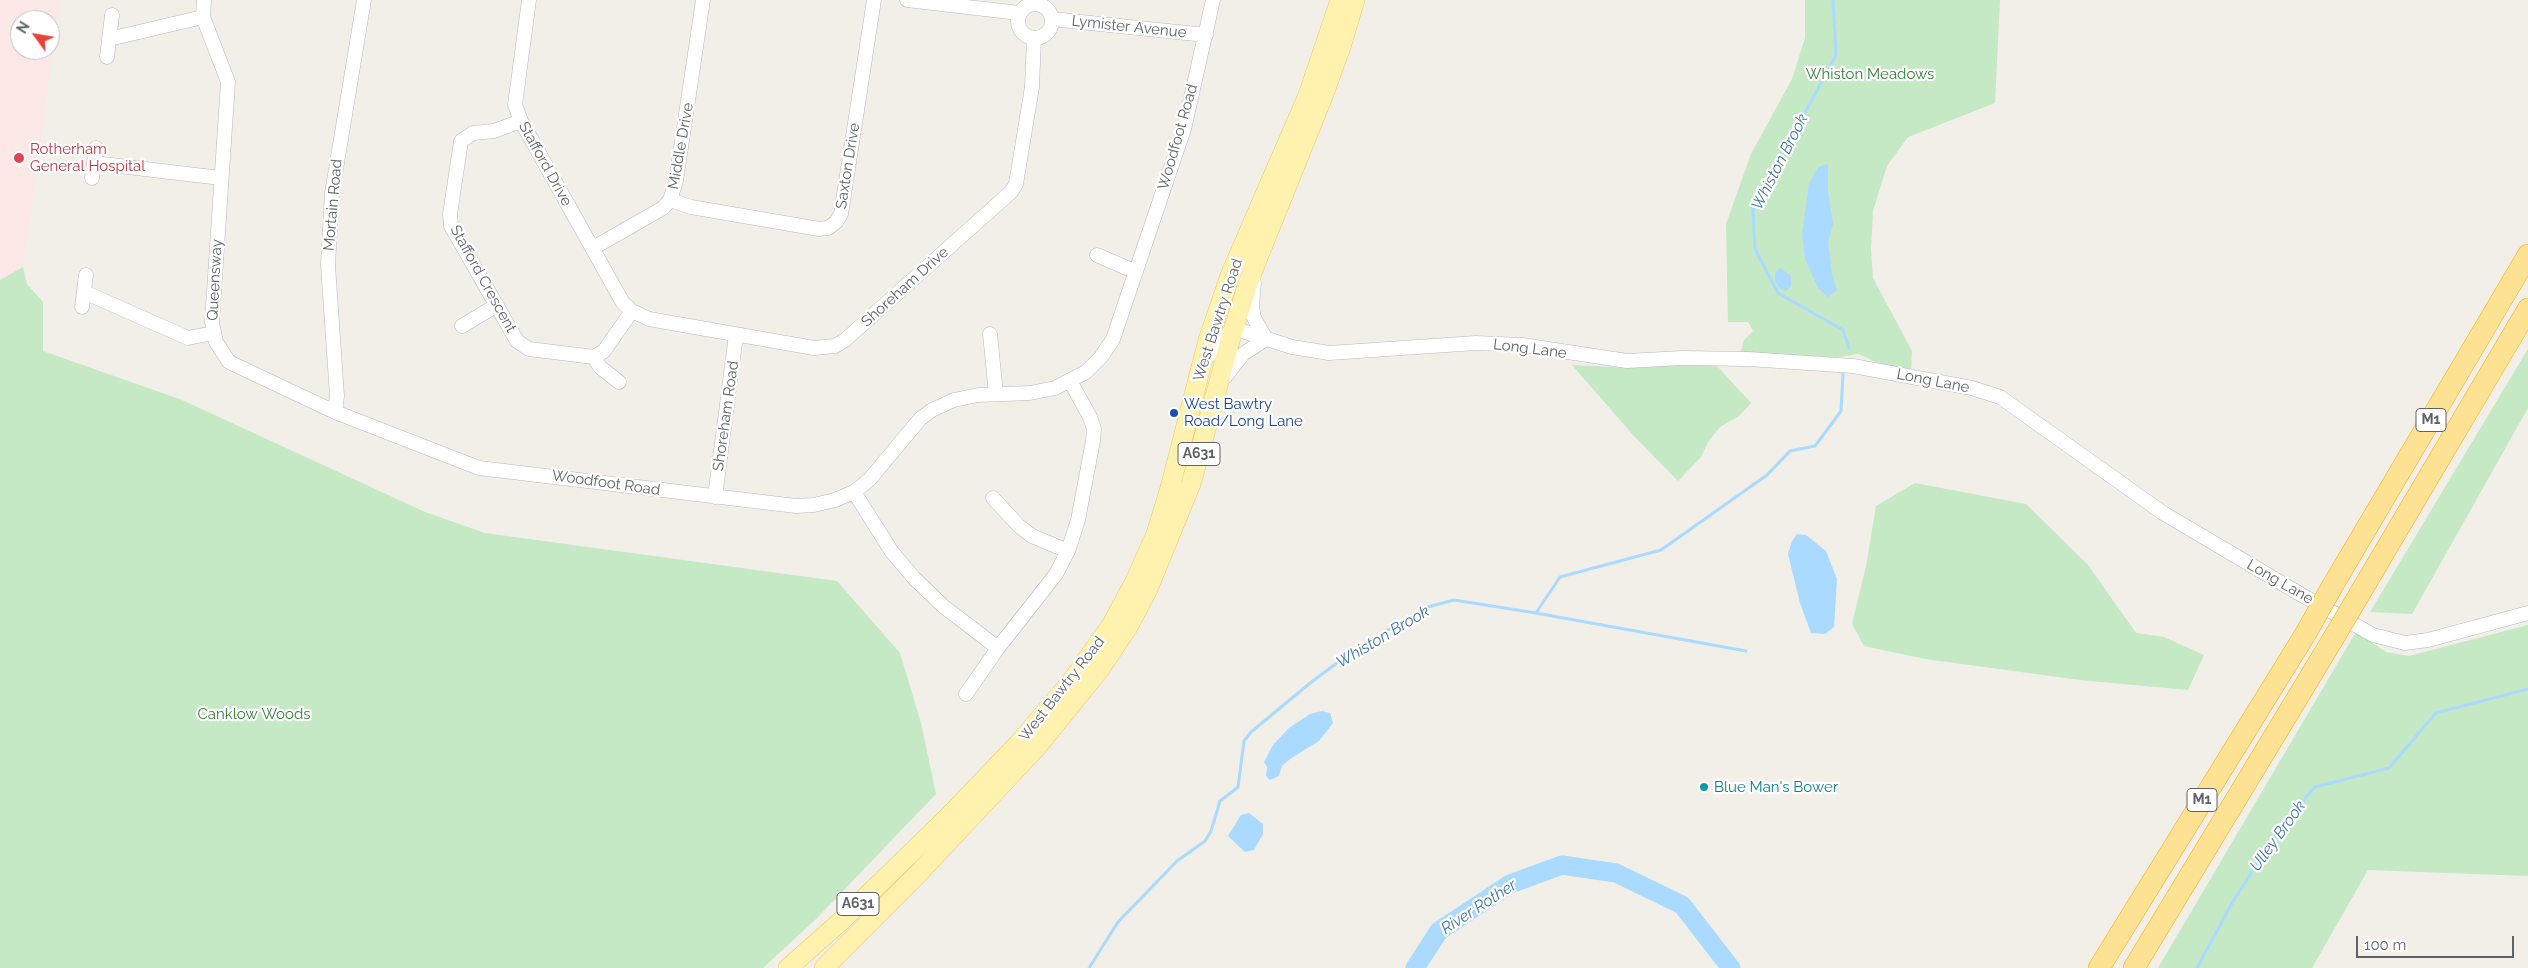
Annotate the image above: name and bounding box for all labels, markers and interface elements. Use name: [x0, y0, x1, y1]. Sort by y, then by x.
north arrow: [10, 10, 60, 60]
street label: Lymister Avenue: [1071, 12, 1187, 42]
text: N: [14, 19, 33, 36]
park label: Whiston Meadows: [1806, 65, 1934, 83]
street label: Woodfoot Road: [1154, 82, 1202, 192]
street label: Middle Drive: [665, 101, 697, 191]
water label: Whiston Brook: [1748, 111, 1812, 213]
street label: Stafford Drive: [514, 119, 576, 209]
street label: Saxton Drive: [832, 122, 864, 210]
place label: Rotherham General Hospital: [30, 140, 145, 175]
marker: Rotherham General Hospital: [12, 151, 26, 165]
street label: Mortain Road: [320, 158, 346, 252]
street label: Stafford Crescent: [446, 222, 520, 336]
street label: Queensway: [204, 239, 226, 321]
street label: Shoreham Drive: [858, 243, 952, 331]
street label: West Bawtry Road: [1190, 256, 1246, 384]
street label: Long Lane: [1492, 336, 1568, 362]
street label: Shoreham Road: [709, 360, 743, 472]
street label: Long Lane: [1895, 365, 1971, 397]
place label: West Bawtry Road/Long Lane: [1184, 395, 1303, 430]
marker: West Bawtry Road/Long Lane: [1168, 407, 1180, 419]
road number: M1: [2416, 408, 2446, 432]
road number: A631: [1178, 442, 1220, 466]
street label: Woodfoot Road: [551, 466, 661, 500]
street label: Long Lane: [2244, 556, 2316, 608]
water label: Whiston Brook: [1333, 602, 1433, 672]
street label: West Bawtry Road: [1016, 633, 1108, 745]
park label: Canklow Woods: [197, 705, 311, 723]
place label: Blue Man's Bower: [1714, 778, 1838, 796]
marker: Blue Man's Bower: [1698, 781, 1710, 793]
road number: M1: [2187, 788, 2217, 812]
water label: Ulley Brook: [2246, 797, 2310, 875]
water label: River Rother: [1438, 876, 1520, 938]
road number: A631: [837, 892, 879, 916]
scale bar: [2358, 926, 2516, 958]
text: 100 m: [2364, 936, 2406, 954]

